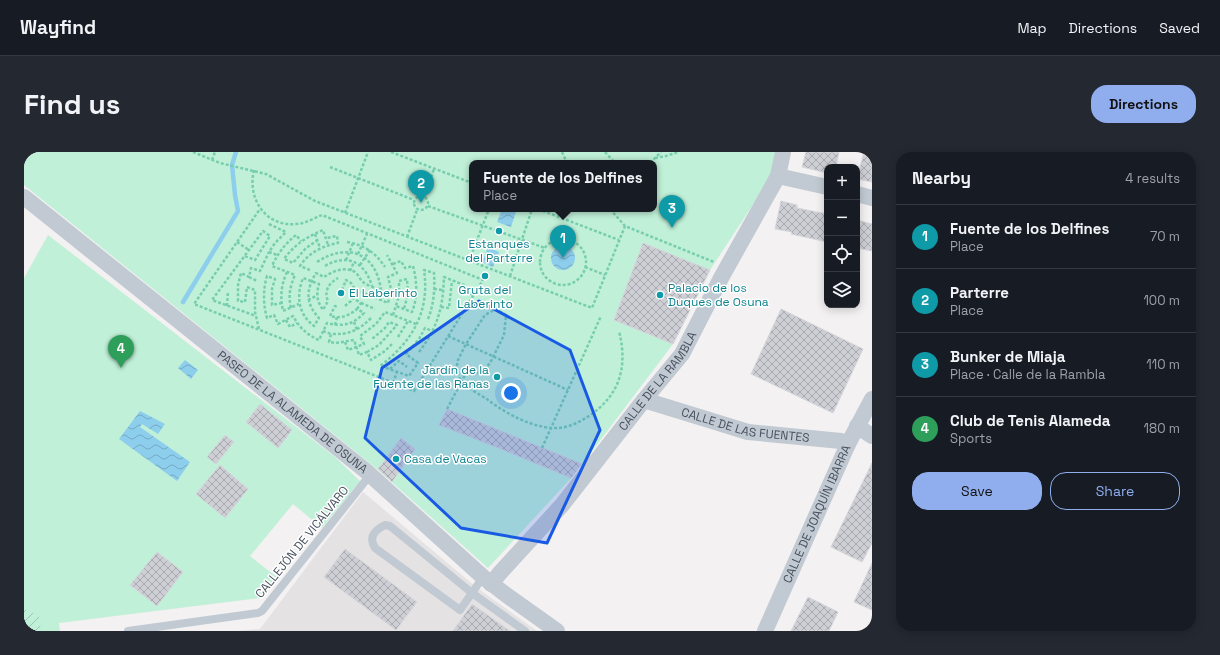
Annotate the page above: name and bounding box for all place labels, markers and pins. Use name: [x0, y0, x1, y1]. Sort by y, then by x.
pin: 2: [408, 170, 434, 203]
pin: 3: [659, 195, 685, 228]
pin: 1: [550, 225, 576, 258]
marker: Estanques del Parterre: [494, 226, 504, 236]
place label: Estanques del Parterre: [465, 236, 533, 266]
marker: Gruta del Laberinto: [480, 271, 490, 281]
place label: Palacio de los Duques de Osuna: [668, 280, 769, 310]
place label: Gruta del Laberinto: [457, 282, 513, 312]
place label: El Laberinto: [349, 285, 417, 301]
marker: El Laberinto: [336, 288, 346, 298]
marker: Palacio de los Duques de Osuna: [655, 290, 665, 300]
pin: 4: [108, 335, 134, 368]
place label: Jardín de la Fuente de las Ranas: [373, 362, 489, 392]
marker: Jardín de la Fuente de las Ranas: [492, 372, 502, 382]
place label: Casa de Vacas: [404, 451, 487, 467]
marker: Casa de Vacas: [391, 454, 401, 464]

